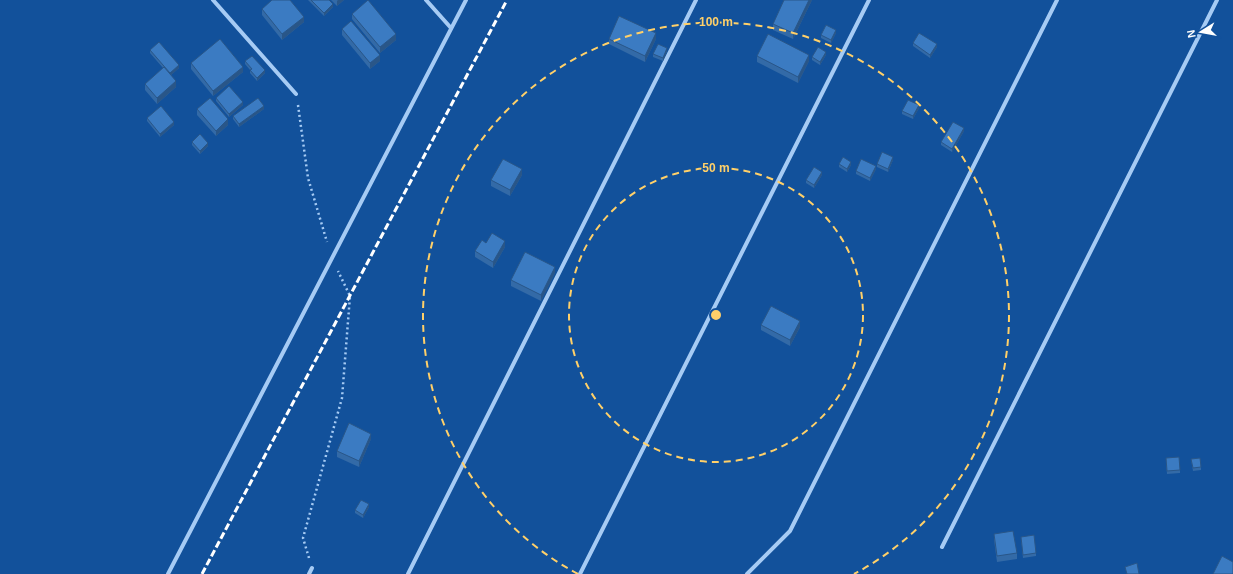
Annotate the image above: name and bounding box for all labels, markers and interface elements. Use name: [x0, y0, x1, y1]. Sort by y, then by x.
north arrow: [1181, 12, 1221, 52]
text: 100 m: [699, 15, 733, 29]
text: N: [1185, 29, 1198, 39]
text: 50 m: [702, 161, 730, 175]
centre of rings: [709, 308, 723, 322]

